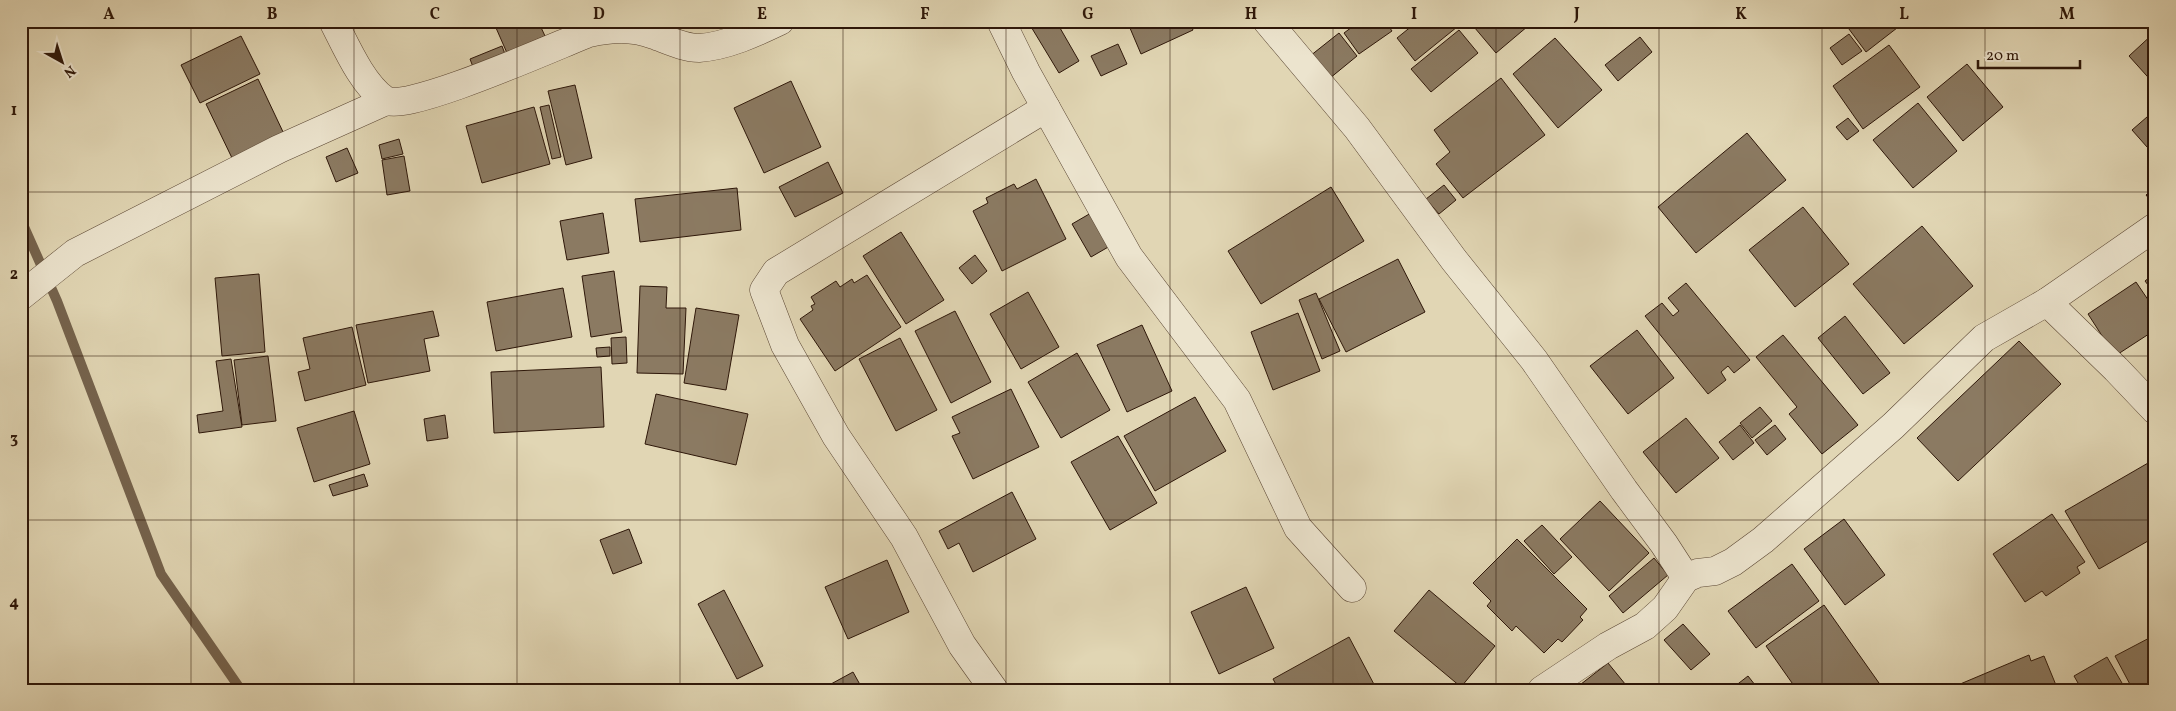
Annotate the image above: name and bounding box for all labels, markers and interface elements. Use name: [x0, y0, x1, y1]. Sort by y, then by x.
text: A: [103, 4, 115, 26]
text: B: [267, 4, 278, 26]
text: C: [430, 4, 440, 26]
text: D: [593, 4, 605, 26]
text: E: [757, 4, 767, 26]
text: F: [920, 4, 930, 26]
text: G: [1082, 4, 1094, 26]
text: H: [1245, 4, 1257, 26]
text: I: [1411, 4, 1417, 26]
text: J: [1573, 4, 1580, 26]
text: K: [1735, 4, 1747, 26]
text: L: [1899, 4, 1909, 26]
text: M: [2059, 4, 2075, 26]
north arrow: [38, 38, 88, 88]
scale bar: [1978, 38, 2081, 70]
text: 20 m: [1986, 46, 2019, 67]
text: N: [59, 60, 79, 82]
text: 1: [11, 100, 17, 122]
text: 2: [10, 264, 18, 286]
text: 3: [10, 428, 18, 450]
text: 4: [9, 592, 19, 614]

